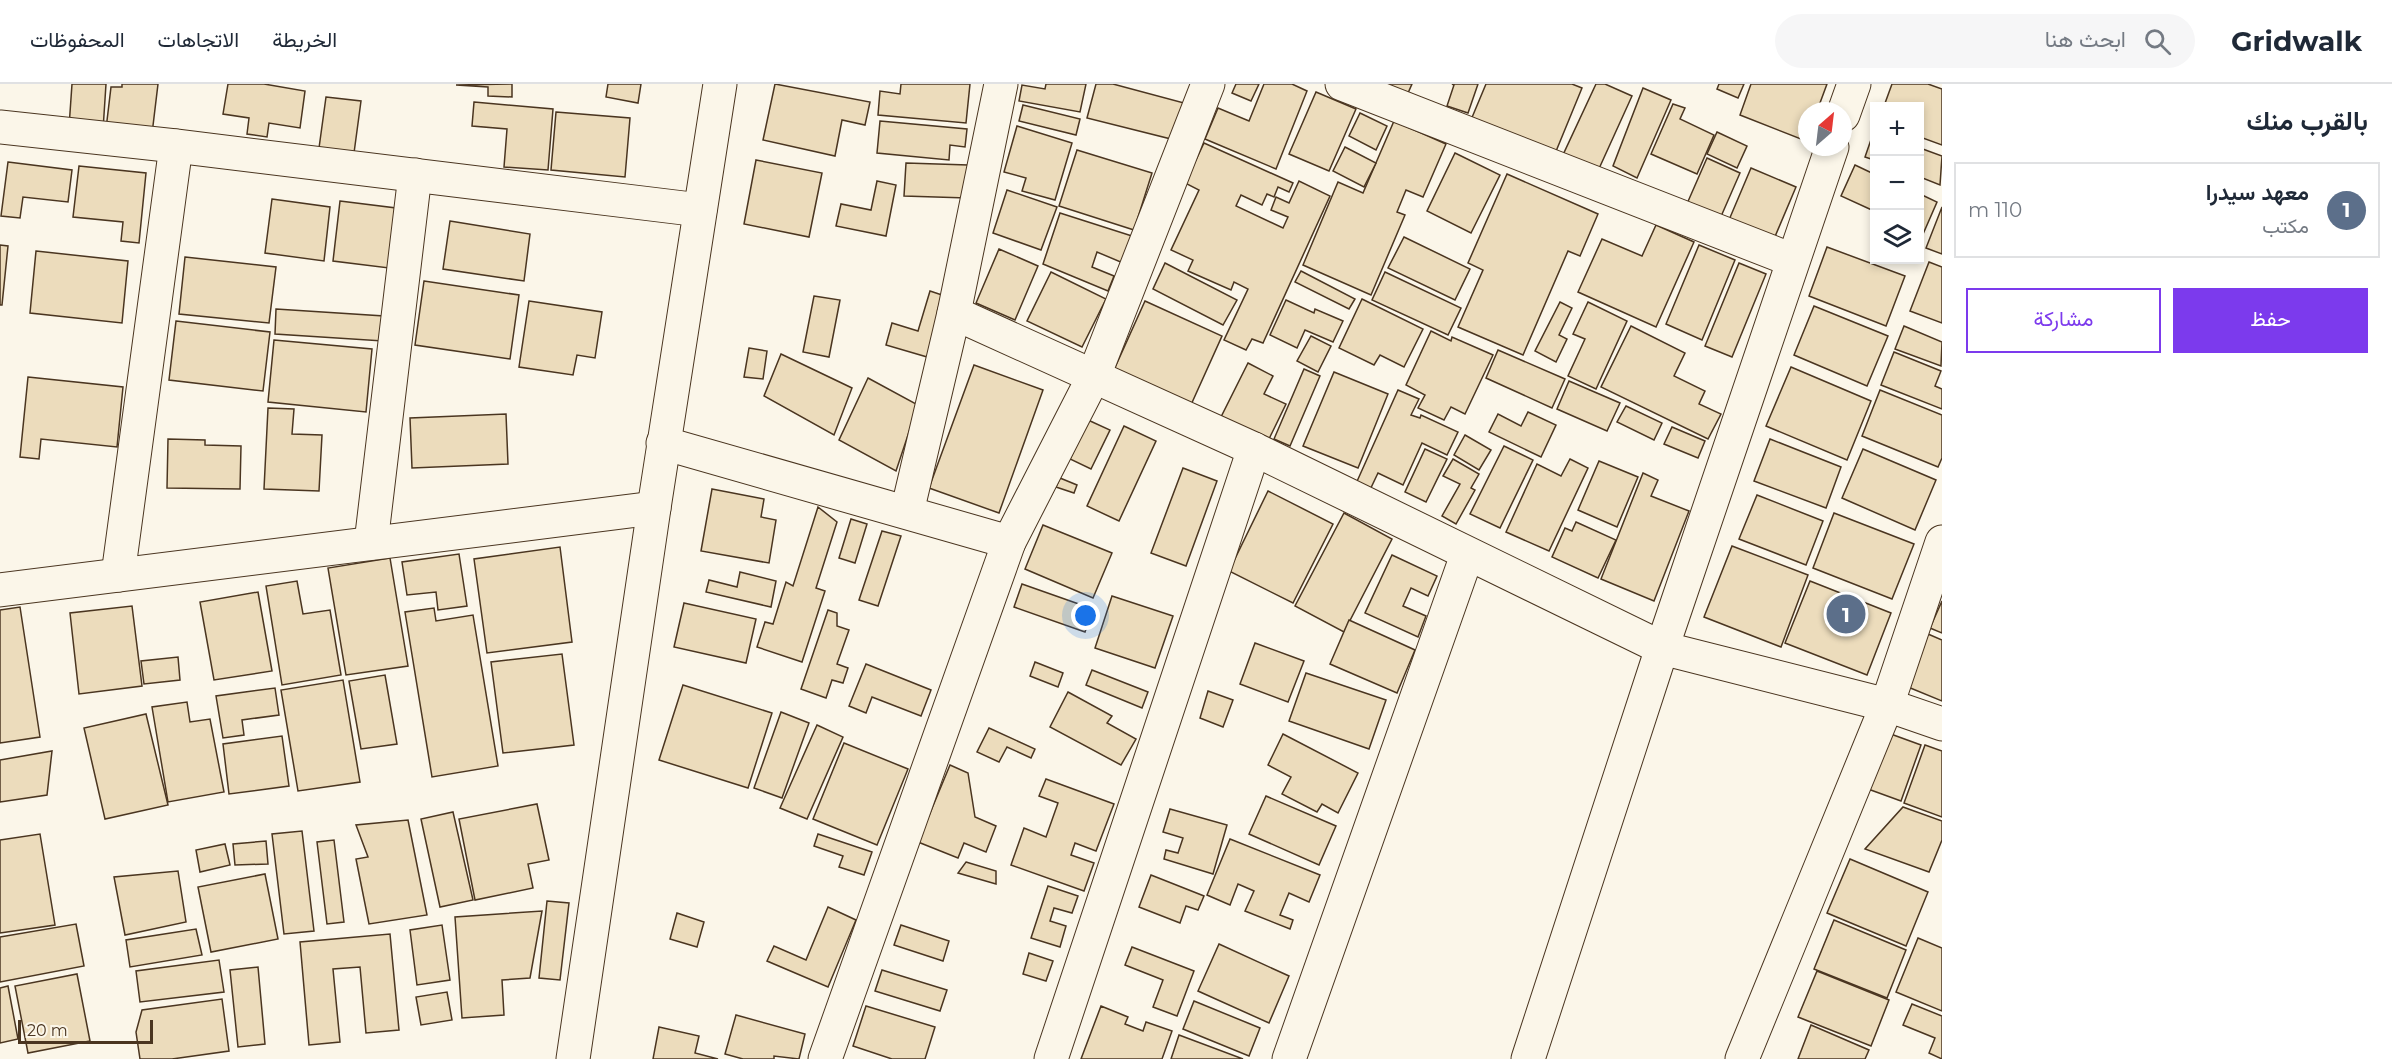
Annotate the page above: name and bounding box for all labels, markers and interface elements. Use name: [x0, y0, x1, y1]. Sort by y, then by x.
search box: [1775, 14, 2195, 68]
text: Gridwalk: [2231, 24, 2362, 58]
icon: search: [2141, 25, 2174, 58]
text: ابحث هنا: [2045, 26, 2126, 53]
text: المحفوظات: [30, 27, 125, 52]
text: الاتجاهات: [158, 27, 239, 52]
text: الخريطة: [272, 27, 337, 52]
north arrow: [1798, 102, 1852, 156]
map controls: [1870, 102, 1924, 264]
button: +: [1870, 102, 1924, 156]
text: بالقرب منك: [2246, 105, 2368, 137]
button: −: [1870, 156, 1924, 210]
text: معهد سيدرا: [2206, 179, 2309, 206]
text: 110 m: [1968, 198, 2022, 222]
text: 1: [2343, 198, 2350, 222]
button: layers: [1870, 210, 1924, 264]
text: مكتب: [2262, 214, 2309, 238]
button: مشاركة: [1966, 288, 2161, 353]
button: حفظ: [2173, 288, 2368, 353]
pin: 1: [1826, 592, 1866, 636]
your location: [1071, 601, 1100, 630]
scale bar: [18, 1017, 153, 1044]
text: 20 m: [27, 1021, 68, 1040]

